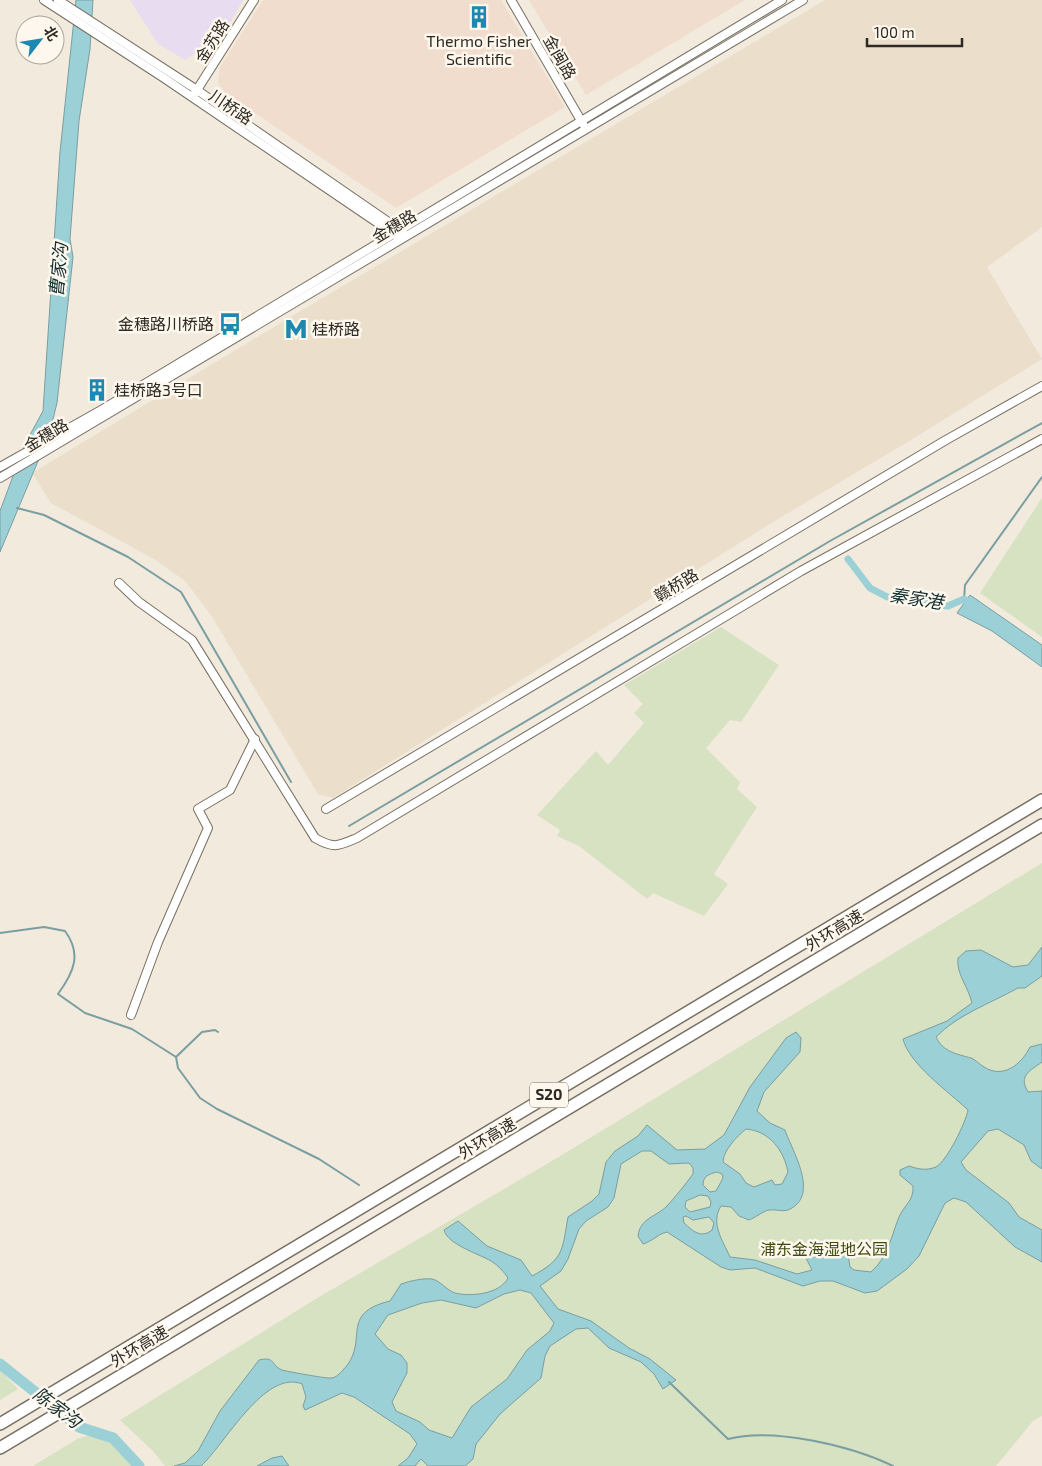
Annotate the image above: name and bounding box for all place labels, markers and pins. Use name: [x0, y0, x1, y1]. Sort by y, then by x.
building icon: Thermo Fisher Scientific: [466, 4, 492, 30]
place label: Thermo Fisher Scientific: [426, 31, 532, 68]
bus stop icon: 金穗路川桥路: [217, 311, 243, 337]
place label: 金穗路川桥路: [118, 314, 214, 333]
metro station icon: 桂桥路: [283, 316, 309, 342]
place label: 桂桥路: [312, 319, 360, 338]
building icon: 桂桥路3号口: [84, 377, 110, 403]
place label: 桂桥路3号口: [114, 380, 203, 399]

